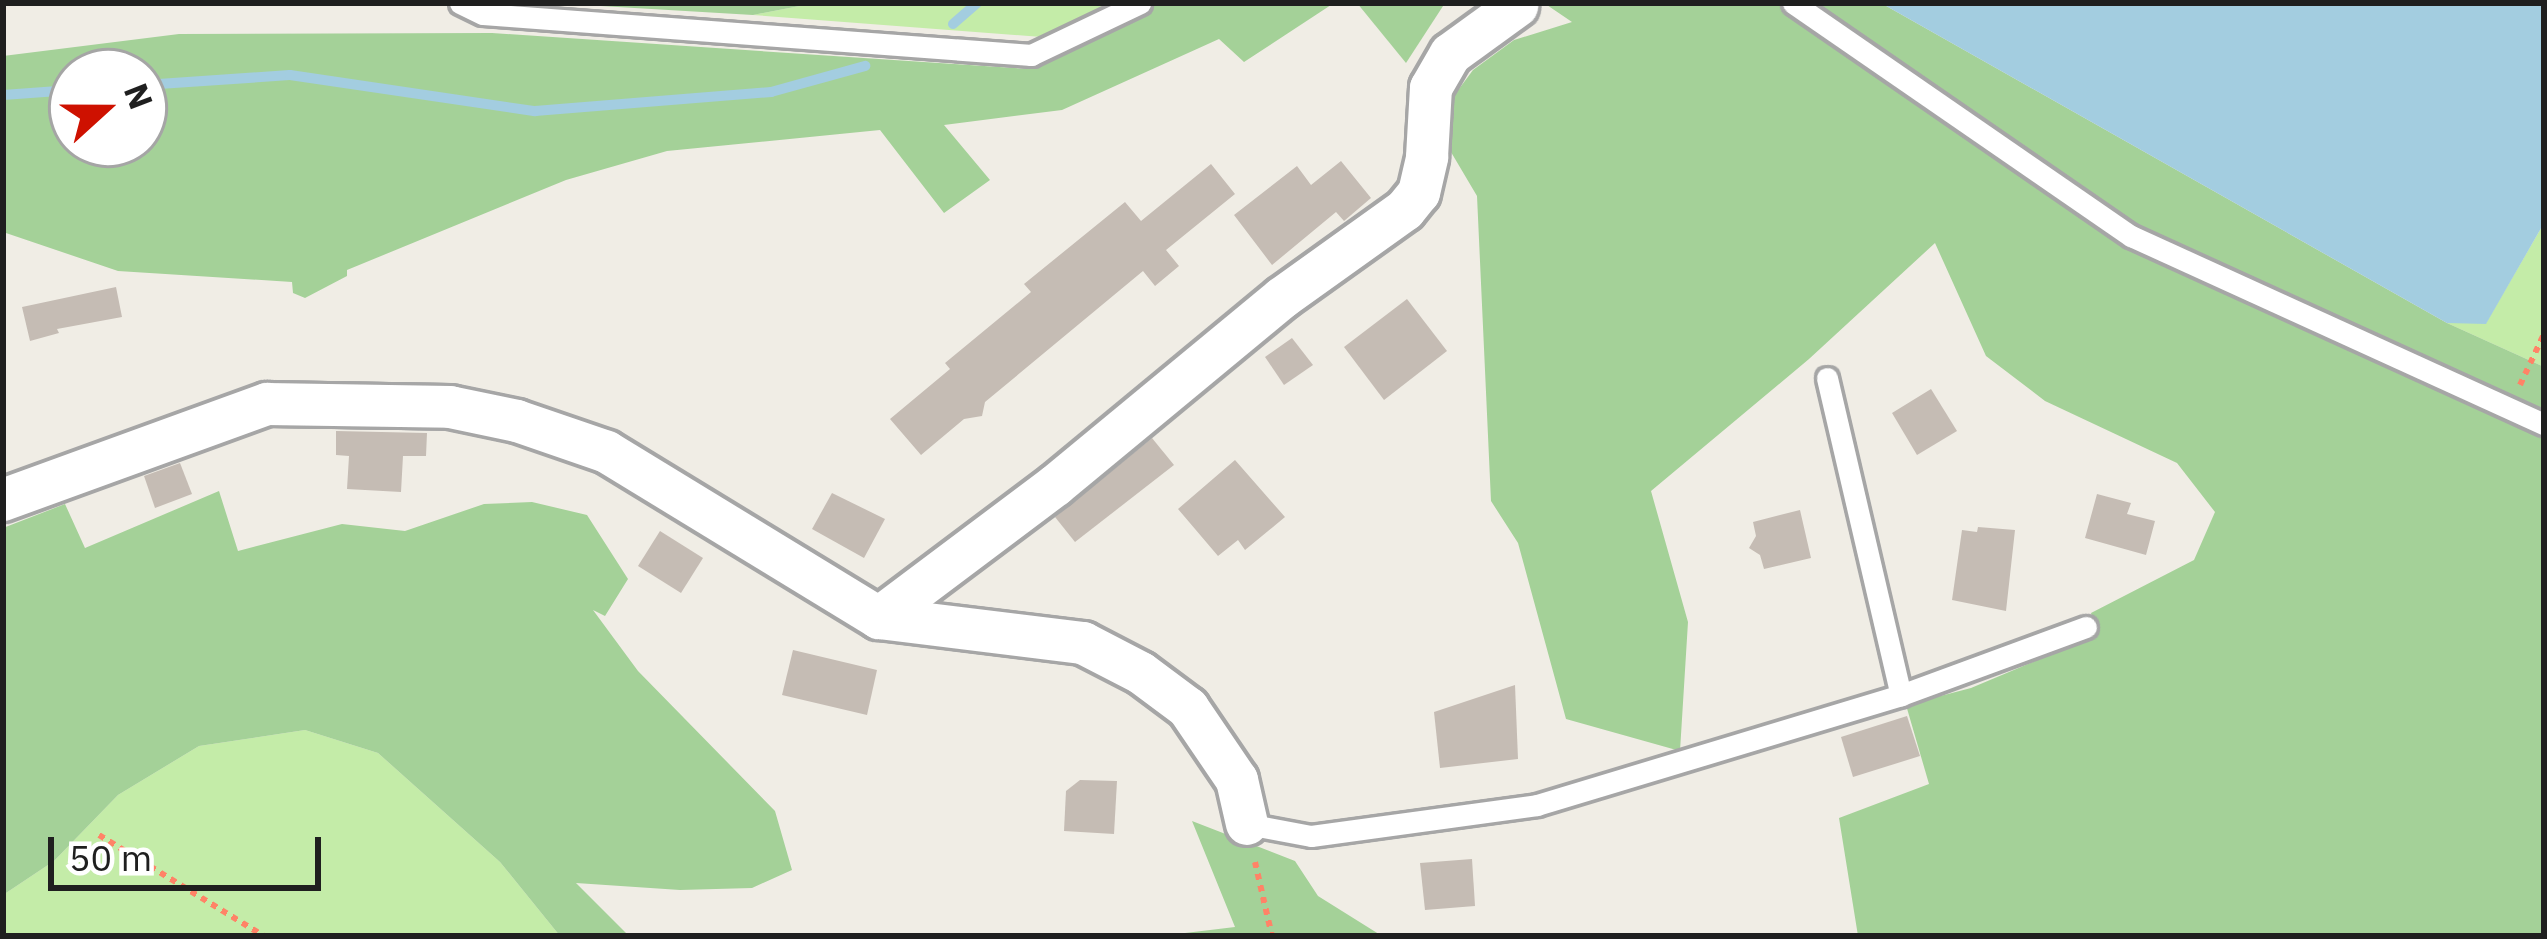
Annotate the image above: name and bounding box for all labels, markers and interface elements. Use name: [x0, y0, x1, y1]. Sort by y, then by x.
north arrow: [48, 48, 168, 168]
text: N: [115, 77, 164, 115]
scale bar: [54, 813, 327, 887]
text: 50 m: [69, 834, 152, 881]

